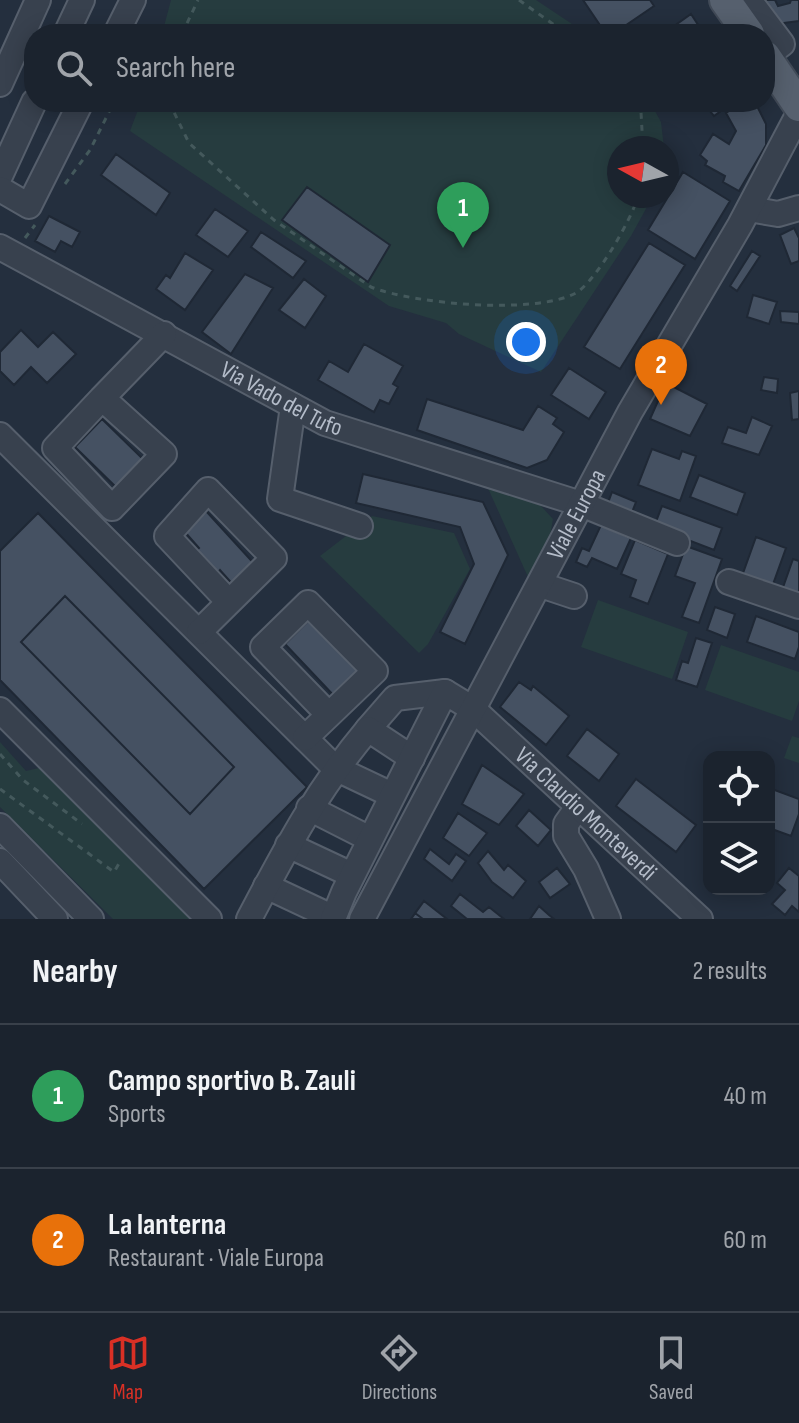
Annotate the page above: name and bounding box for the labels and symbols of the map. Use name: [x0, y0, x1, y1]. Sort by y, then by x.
north arrow: [607, 136, 679, 208]
pin: 1: [437, 182, 489, 248]
your location: [506, 322, 546, 362]
pin: 2: [635, 339, 687, 405]
street label: Via Vado del Tufo: [215, 355, 346, 443]
street label: Viale Europa: [541, 464, 612, 564]
street label: Via Claudio Monteverdi: [509, 741, 663, 887]

